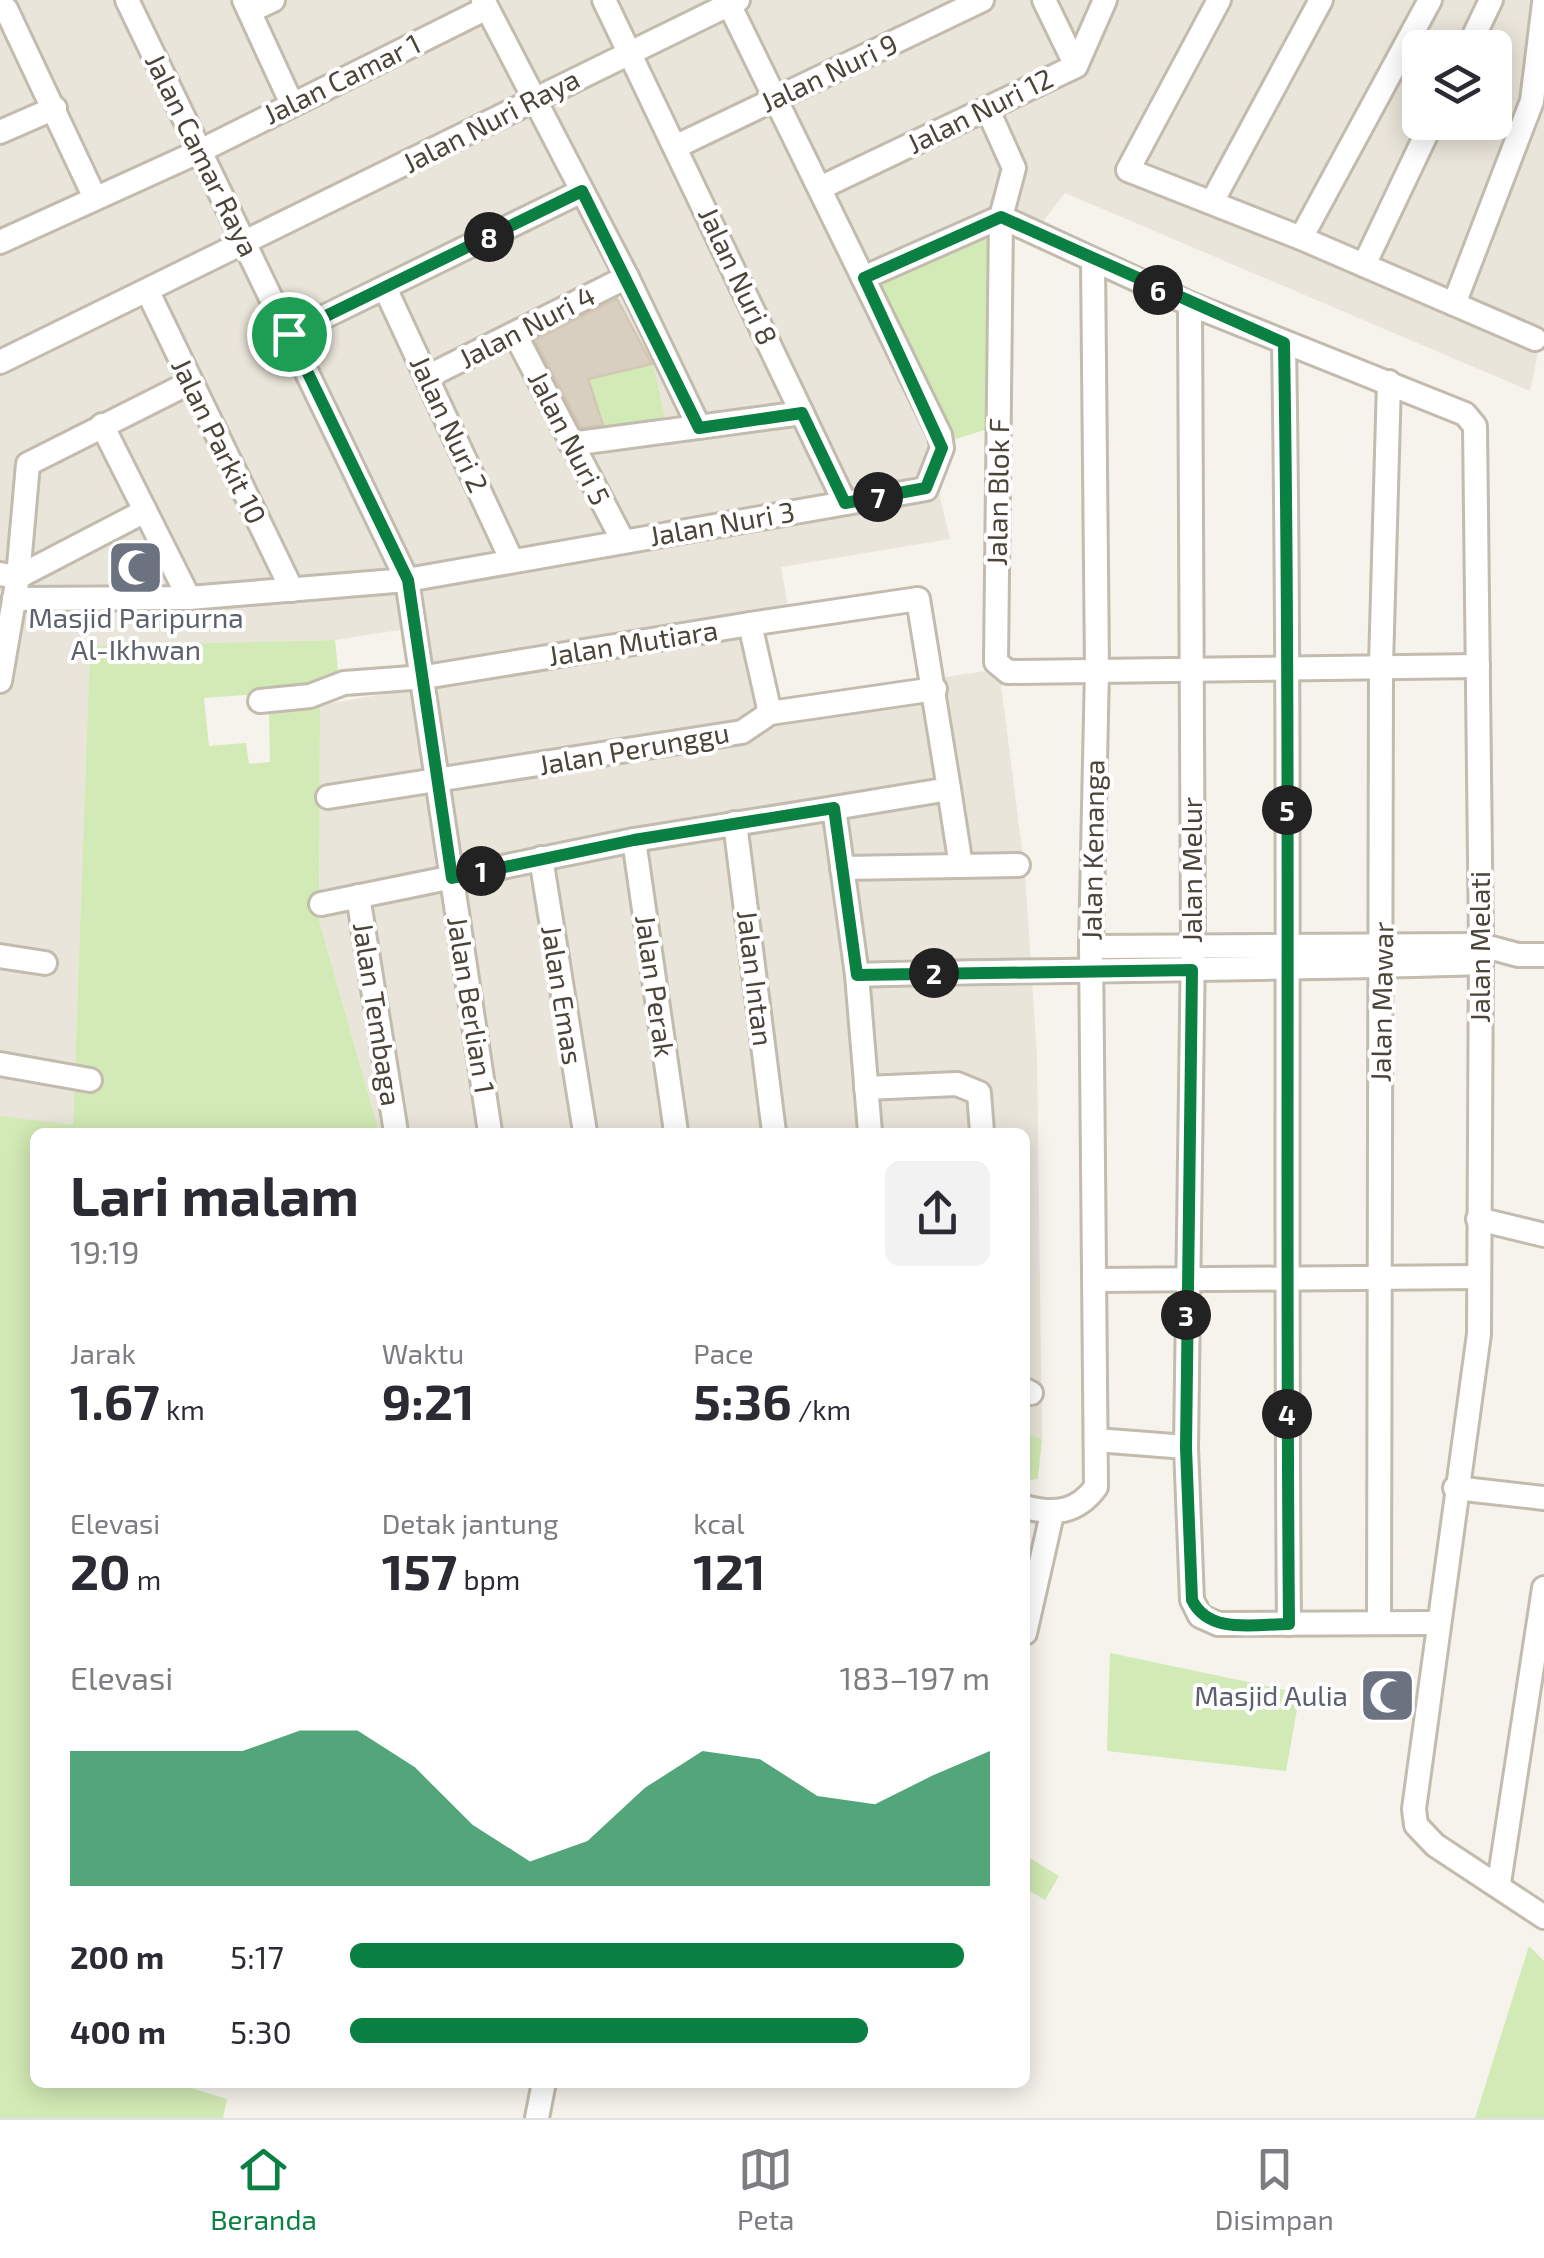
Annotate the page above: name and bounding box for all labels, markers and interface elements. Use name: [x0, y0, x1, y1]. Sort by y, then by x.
street label: Jalan Camar 1: [258, 25, 426, 131]
street label: Jalan Nuri 9: [755, 26, 902, 119]
map controls: [1402, 30, 1512, 140]
button: layers: [1402, 30, 1512, 140]
street label: Jalan Camar Raya: [139, 47, 267, 262]
street label: Jalan Nuri 12: [901, 60, 1058, 160]
street label: Jalan Nuri Raya: [396, 61, 585, 179]
street label: Jalan Nuri 8: [692, 201, 786, 350]
pin: 8: [464, 212, 514, 262]
text: 8: [480, 220, 498, 254]
pin: 6: [1133, 265, 1183, 315]
text: 6: [1150, 273, 1166, 307]
street label: Jalan Nuri 4: [453, 277, 600, 375]
pin: [247, 292, 332, 377]
icon: arrive: [262, 307, 317, 362]
street label: Jalan Nuri 2: [403, 350, 496, 497]
street label: Jalan Parkit 10: [165, 352, 275, 529]
street label: Jalan Nuri 5: [522, 365, 618, 510]
street label: Jalan Blok F: [979, 418, 1015, 566]
pin: 7: [853, 472, 903, 522]
text: 7: [871, 480, 885, 514]
street label: Jalan Nuri 3: [647, 494, 797, 553]
mosque icon: Masjid Paripurna Al-Ikhwan: [106, 537, 166, 597]
place label: Masjid Paripurna Al-Ikhwan: [28, 600, 244, 666]
street label: Jalan Mutiara: [546, 612, 720, 672]
street label: Jalan Perunggu: [536, 715, 732, 782]
street label: Jalan Kenanga: [1073, 759, 1111, 941]
pin: 5: [1262, 785, 1312, 835]
text: 5: [1279, 793, 1295, 827]
street label: Jalan Melur: [1174, 797, 1208, 943]
pin: 1: [456, 846, 506, 896]
text: 1: [475, 854, 487, 888]
street label: Jalan Melati: [1462, 871, 1496, 1023]
street label: Jalan Intan: [731, 908, 781, 1048]
street label: Jalan Perak: [629, 913, 683, 1059]
street label: Jalan Berlian 1: [441, 914, 503, 1096]
street label: Jalan Tembaga: [347, 920, 409, 1108]
street label: Jalan Mawar: [1363, 921, 1399, 1083]
street label: Jalan Emas: [535, 923, 591, 1067]
pin: 2: [909, 948, 959, 998]
text: 2: [926, 956, 942, 990]
text: Lari malam: [70, 1161, 359, 1227]
button: share: [885, 1161, 990, 1266]
text: 19:19: [70, 1232, 140, 1270]
pin: 3: [1161, 1290, 1211, 1340]
text: 3: [1178, 1298, 1194, 1332]
text: Jarak: [70, 1336, 136, 1370]
text: Waktu: [382, 1336, 464, 1370]
text: Pace: [693, 1336, 754, 1370]
text: 1.67: [70, 1370, 160, 1430]
text: 9:21: [382, 1370, 475, 1430]
text: 5:36: [693, 1370, 792, 1430]
pin: 4: [1262, 1389, 1312, 1439]
text: km: [160, 1392, 205, 1426]
text: /km: [792, 1392, 851, 1426]
text: 4: [1278, 1397, 1296, 1431]
text: Elevasi: [70, 1506, 160, 1540]
text: Detak jantung: [382, 1506, 559, 1540]
text: kcal: [693, 1506, 745, 1540]
text: 20: [70, 1540, 131, 1600]
text: 157: [382, 1540, 457, 1600]
text: 121: [693, 1540, 766, 1600]
text: m: [131, 1562, 161, 1596]
text: bpm: [457, 1562, 520, 1596]
text: Elevasi: [70, 1658, 173, 1696]
text: 183–197 m: [840, 1658, 990, 1696]
mosque icon: Masjid Aulia: [1357, 1666, 1417, 1726]
place label: Masjid Aulia: [1194, 1678, 1348, 1712]
text: 200 m: [70, 1937, 164, 1975]
text: 5:17: [230, 1937, 284, 1975]
text: 400 m: [70, 2012, 166, 2050]
text: 5:30: [230, 2012, 292, 2050]
tab: Beranda: [210, 2142, 317, 2236]
tab: Peta: [737, 2142, 795, 2236]
tab: Disimpan: [1215, 2142, 1334, 2236]

